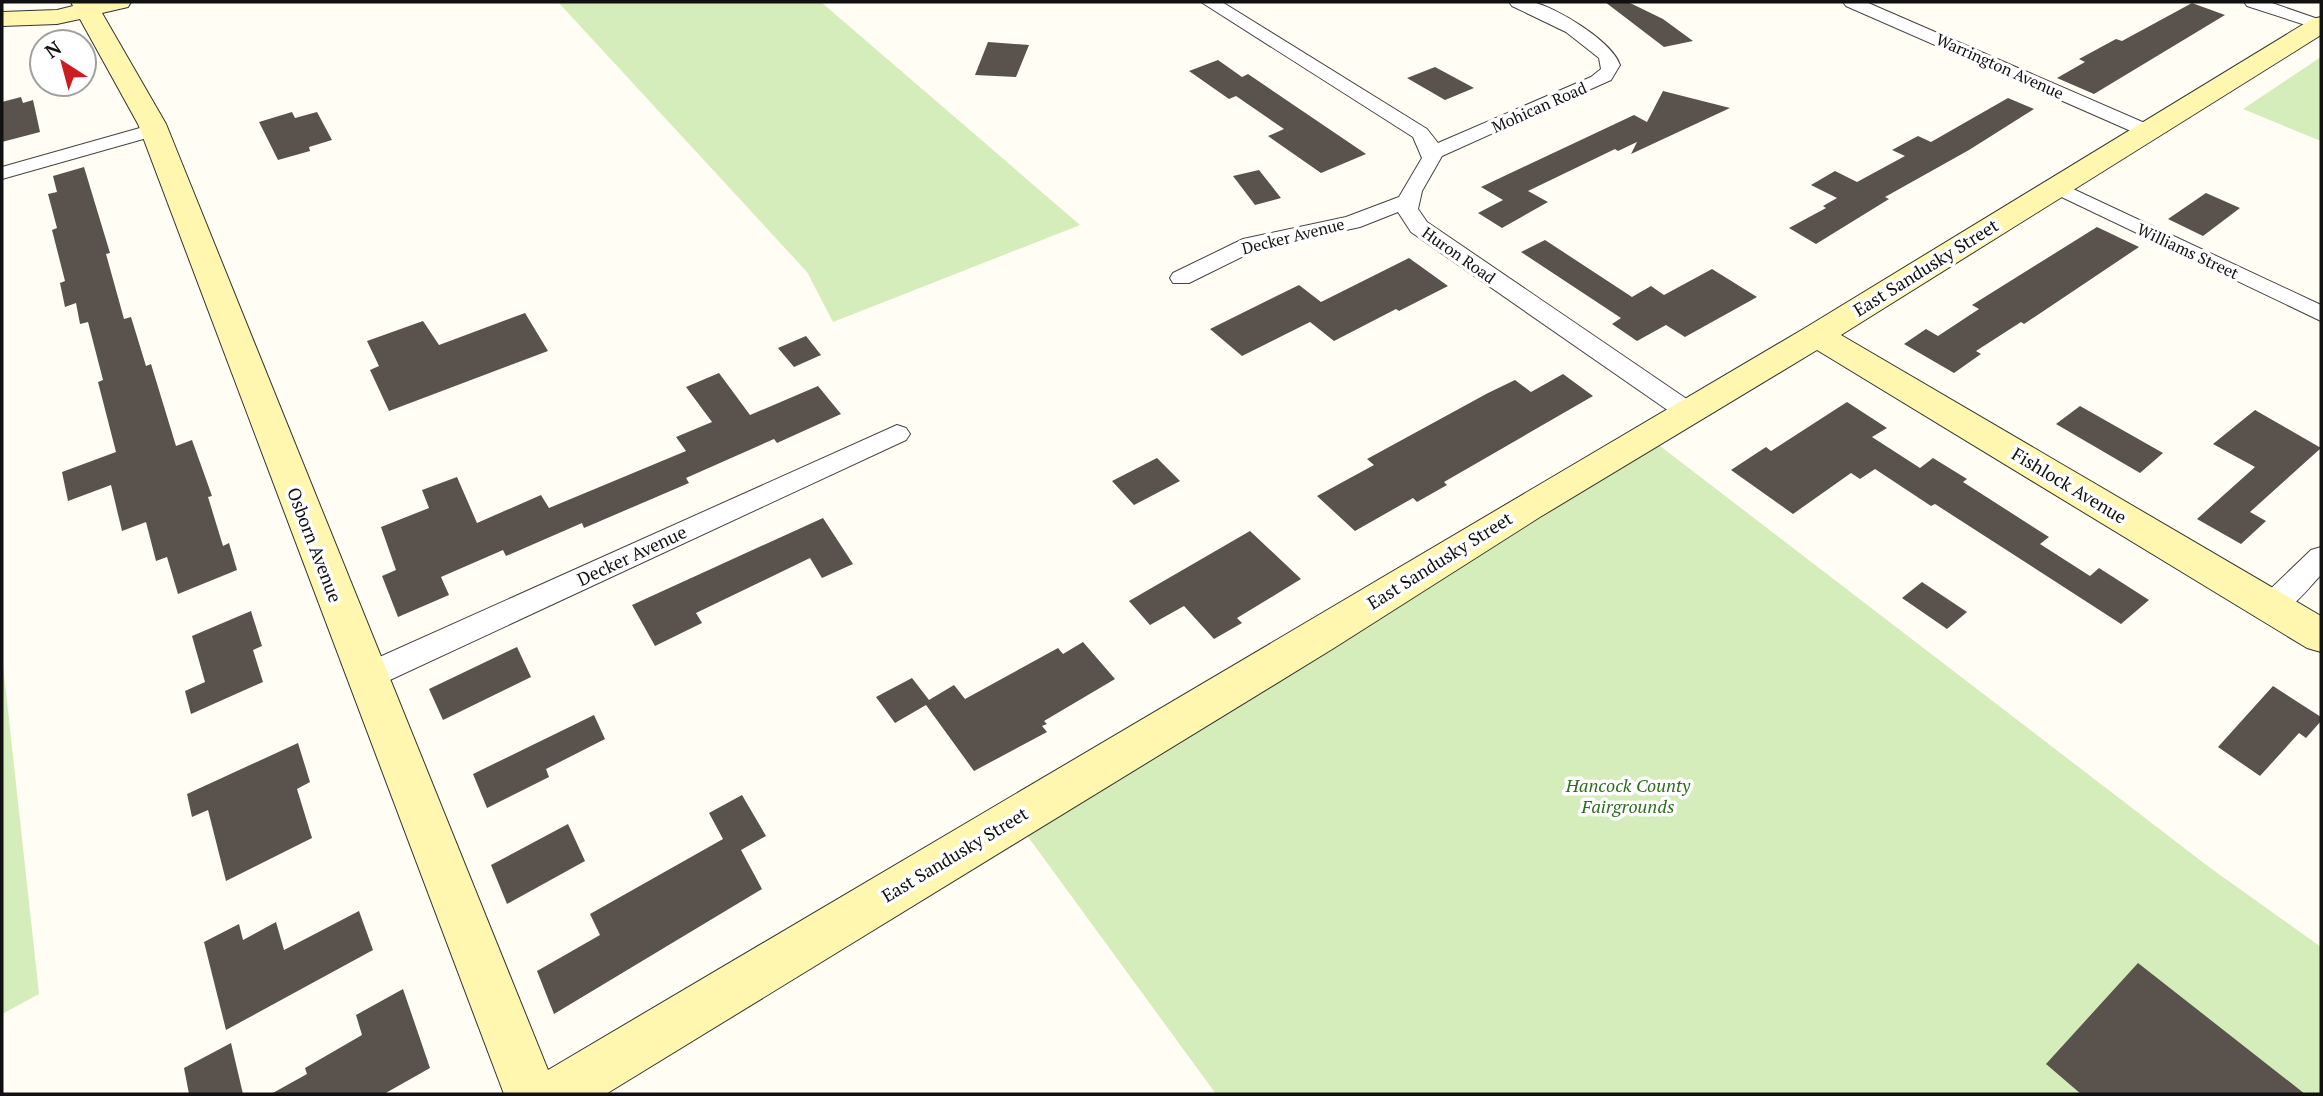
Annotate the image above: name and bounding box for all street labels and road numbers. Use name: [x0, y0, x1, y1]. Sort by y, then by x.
street label: Warrington Avenue: [1933, 28, 2067, 104]
street label: Mohican Road: [1488, 76, 1590, 138]
street label: Decker Avenue: [1239, 213, 1347, 259]
street label: East Sandusky Street: [1848, 213, 2003, 322]
street label: Williams Street: [2134, 218, 2242, 284]
street label: Huron Road: [1418, 222, 1500, 288]
street label: Fishlock Avenue: [2008, 441, 2131, 529]
street label: Osborn Avenue: [282, 484, 348, 606]
street label: East Sandusky Street: [1362, 506, 1517, 615]
street label: Decker Avenue: [573, 519, 690, 591]
street label: East Sandusky Street: [877, 801, 1032, 907]

